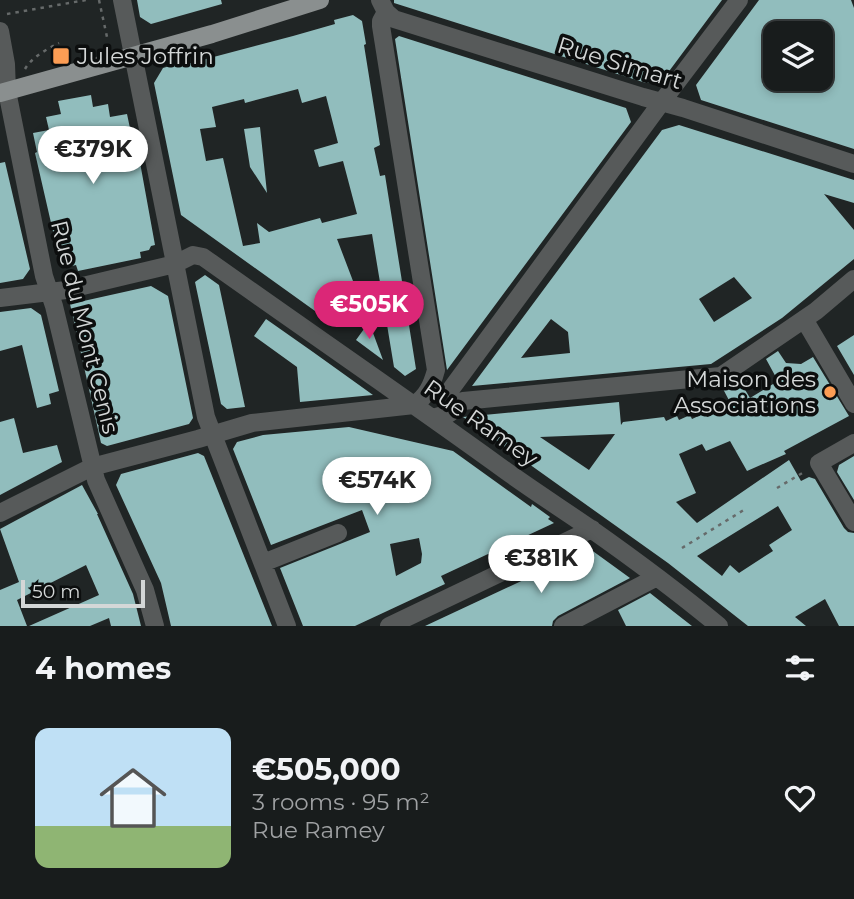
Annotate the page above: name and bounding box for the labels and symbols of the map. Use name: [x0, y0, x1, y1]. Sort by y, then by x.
street label: Rue Simart: [554, 31, 686, 95]
place label: Jules Joffrin: [76, 42, 214, 70]
marker: Jules Joffrin: [51, 46, 71, 66]
pin: €379K: [44, 127, 142, 186]
street label: Rue du Mont Cenis: [45, 217, 125, 437]
pin: €505K: [320, 282, 418, 341]
place label: Maison des Associations: [674, 365, 816, 419]
street label: Rue Ramey: [419, 373, 544, 473]
marker: Maison des Associations: [822, 384, 838, 400]
pin: €574K: [328, 458, 426, 517]
pin: €381K: [492, 536, 590, 595]
scale bar: [21, 577, 145, 609]

